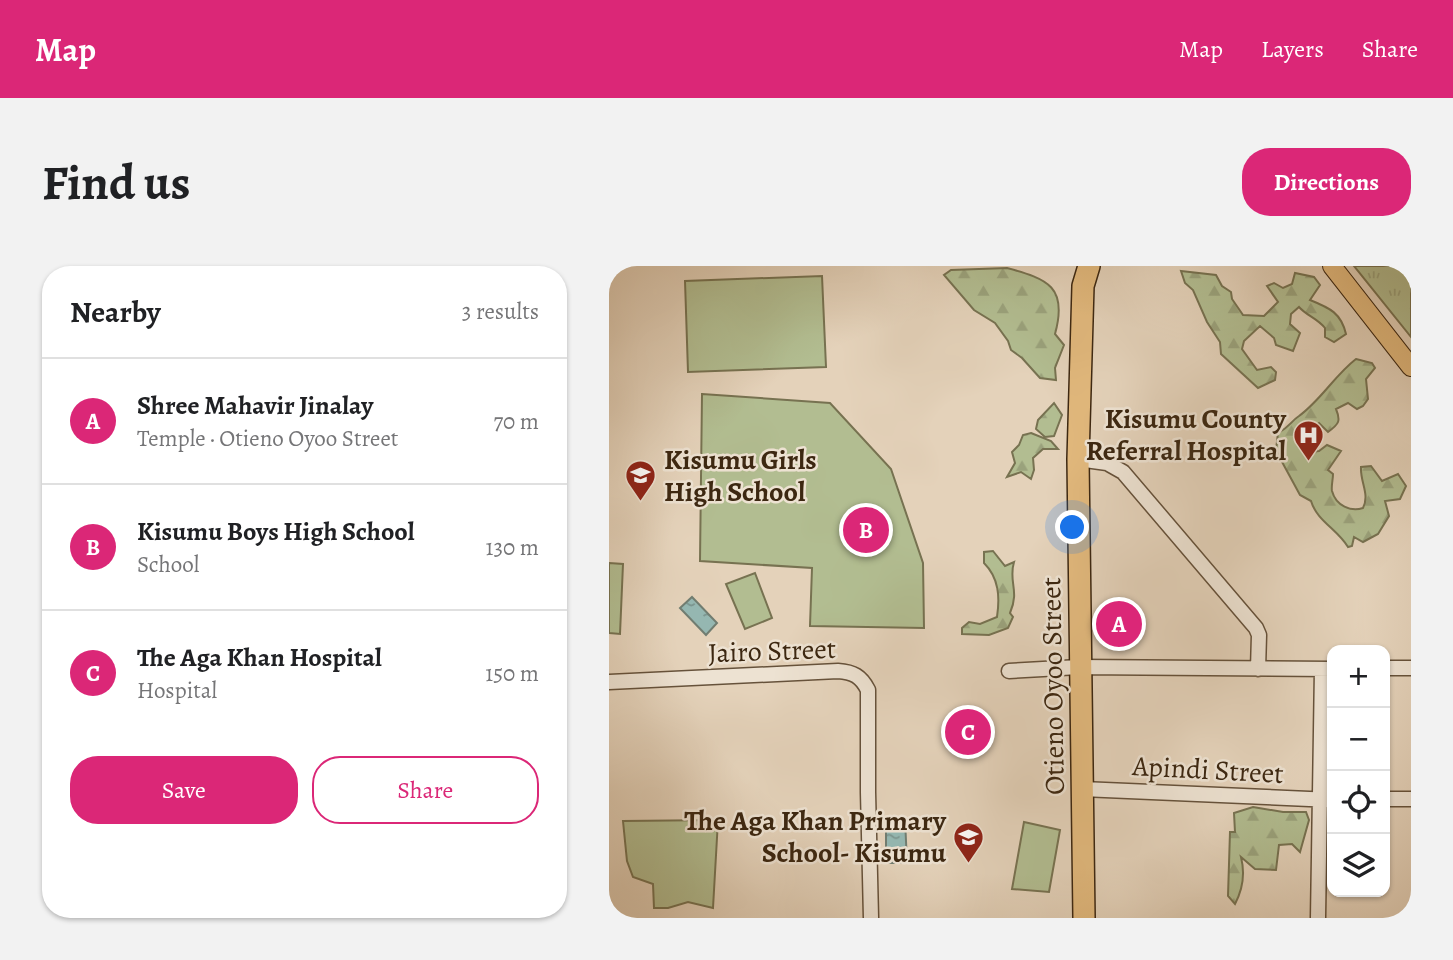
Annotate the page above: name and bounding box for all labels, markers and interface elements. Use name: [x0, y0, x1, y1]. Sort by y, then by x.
text: Map: [35, 27, 96, 72]
text: Map: [1179, 33, 1223, 65]
text: Layers: [1261, 33, 1324, 65]
text: Share: [1362, 33, 1418, 65]
button: Directions: [1242, 148, 1411, 216]
text: Find us: [42, 149, 190, 216]
text: Nearby: [70, 292, 161, 332]
text: 3 results: [462, 296, 539, 327]
text: Shree Mahavir Jinalay: [137, 388, 373, 423]
place label: Kisumu County Referral Hospital: [1086, 400, 1287, 470]
text: A: [86, 406, 100, 437]
text: 70 m: [493, 406, 539, 437]
hospital icon: Kisumu County Referral Hospital: [1292, 418, 1326, 462]
text: Temple · Otieno Oyoo Street: [137, 423, 398, 454]
place label: Kisumu Girls High School: [664, 441, 817, 511]
school or university icon: Kisumu Girls High School: [624, 459, 658, 503]
pin: B: [843, 504, 889, 556]
your location: [1055, 510, 1089, 544]
text: Kisumu Boys High School: [137, 514, 415, 549]
text: B: [86, 532, 100, 563]
text: 130 m: [486, 532, 539, 563]
text: School: [137, 549, 199, 580]
street label: Otieno Oyoo Street: [1032, 577, 1074, 795]
pin: A: [1096, 598, 1142, 650]
street label: Jairo Street: [707, 630, 837, 672]
text: The Aga Khan Hospital: [137, 640, 382, 675]
map controls: [1327, 645, 1390, 897]
button: +: [1327, 645, 1390, 708]
text: C: [86, 658, 100, 689]
text: 150 m: [485, 658, 539, 689]
text: Hospital: [137, 675, 217, 706]
pin: C: [945, 706, 991, 758]
button: −: [1327, 708, 1390, 771]
street label: Apindi Street: [1131, 747, 1284, 793]
button: Save: [70, 756, 298, 824]
button: Share: [312, 756, 539, 824]
button: locate: [1327, 771, 1390, 834]
place label: The Aga Khan Primary School- Kisumu: [684, 802, 947, 872]
school or university icon: The Aga Khan Primary School- Kisumu: [952, 820, 986, 864]
button: layers: [1327, 834, 1390, 897]

